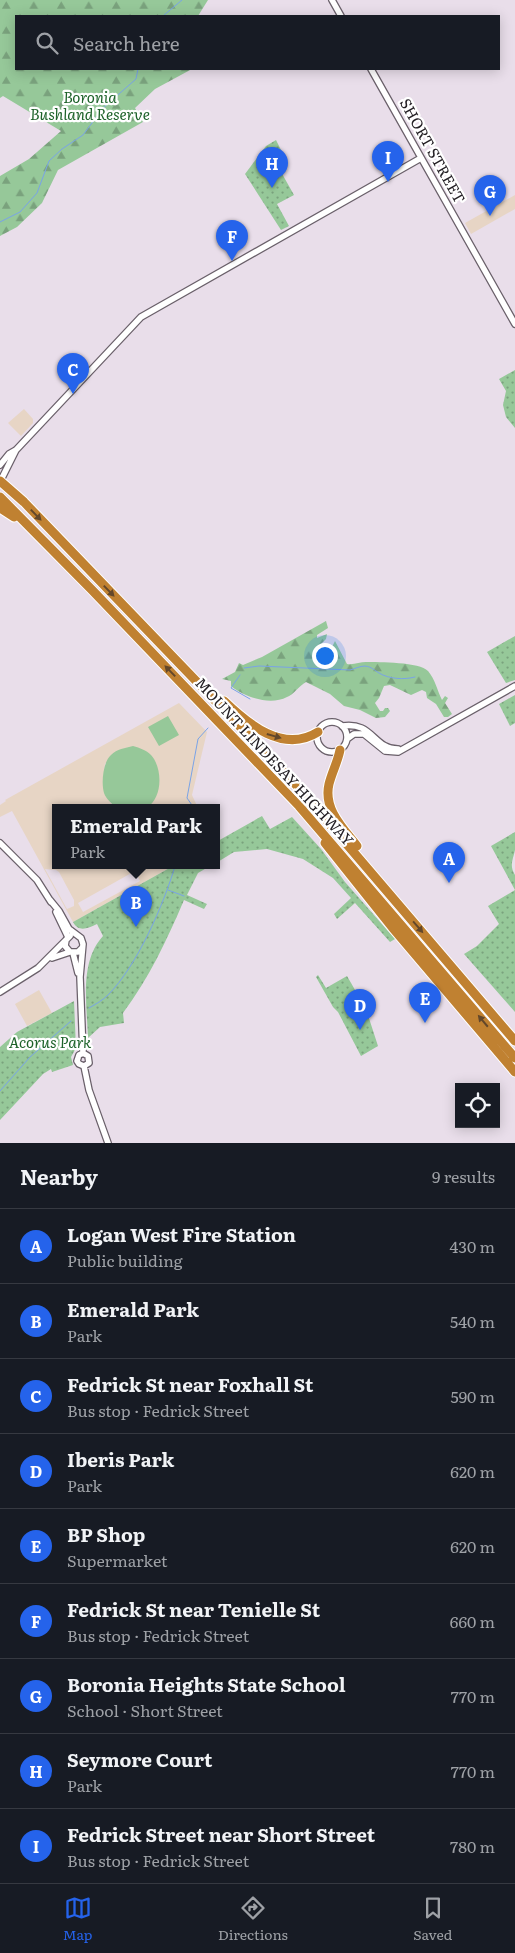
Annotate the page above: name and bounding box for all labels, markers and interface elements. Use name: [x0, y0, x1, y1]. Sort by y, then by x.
search box: [15, 15, 500, 70]
icon: search: [33, 29, 61, 57]
text: Search here: [73, 29, 180, 57]
park label: Boronia Bushland Reserve: [30, 85, 150, 125]
street label: SHORT STREET: [395, 94, 472, 207]
pin: I: [372, 141, 404, 182]
pin: H: [256, 147, 288, 188]
pin: G: [474, 175, 506, 216]
pin: F: [216, 220, 248, 261]
pin: C: [57, 353, 89, 394]
one-way arrow: [30, 508, 42, 520]
one-way arrow: [103, 584, 115, 596]
your location: [312, 643, 338, 669]
one-way arrow: [164, 665, 176, 677]
street label: MOUNT LINDESAY HIGHWAY: [191, 671, 360, 851]
one-way arrow: [267, 732, 282, 740]
popup: [52, 804, 220, 869]
text: Emerald Park: [70, 811, 202, 839]
text: Park: [70, 839, 105, 863]
pin: A: [433, 842, 465, 883]
pin: B: [120, 886, 152, 927]
one-way arrow: [412, 920, 424, 932]
pin: E: [409, 982, 441, 1023]
pin: D: [344, 989, 376, 1030]
one-way arrow: [478, 1015, 489, 1028]
park label: Acorus Park: [9, 1030, 92, 1053]
map controls: [455, 1083, 500, 1128]
button: locate: [455, 1083, 500, 1128]
text: Nearby: [20, 1160, 98, 1191]
text: 9 results: [432, 1164, 495, 1188]
text: Logan West Fire Station: [67, 1220, 296, 1248]
text: A: [30, 1234, 42, 1258]
text: 430 m: [450, 1234, 495, 1258]
text: Public building: [67, 1248, 183, 1272]
text: Emerald Park: [67, 1295, 199, 1323]
text: B: [30, 1309, 42, 1333]
text: 540 m: [450, 1309, 495, 1333]
text: Park: [67, 1323, 102, 1347]
text: Fedrick St near Foxhall St: [67, 1370, 313, 1398]
text: C: [30, 1384, 42, 1408]
text: 590 m: [451, 1384, 495, 1408]
text: Bus stop · Fedrick Street: [67, 1398, 249, 1422]
text: Iberis Park: [67, 1445, 174, 1473]
text: D: [30, 1459, 42, 1483]
text: 620 m: [450, 1459, 495, 1483]
text: Park: [67, 1473, 102, 1497]
text: BP Shop: [67, 1520, 145, 1548]
text: E: [31, 1534, 41, 1558]
text: 620 m: [450, 1534, 495, 1558]
text: Supermarket: [67, 1548, 167, 1572]
text: Fedrick St near Tenielle St: [67, 1595, 320, 1623]
text: F: [31, 1609, 41, 1633]
text: 660 m: [450, 1609, 495, 1633]
text: Bus stop · Fedrick Street: [67, 1623, 249, 1647]
text: Boronia Heights State School: [67, 1670, 346, 1698]
text: G: [30, 1684, 42, 1708]
text: 770 m: [451, 1684, 495, 1708]
text: School · Short Street: [67, 1698, 223, 1722]
text: Seymore Court: [67, 1745, 212, 1773]
text: H: [29, 1759, 43, 1783]
text: 770 m: [451, 1759, 495, 1783]
text: Park: [67, 1773, 102, 1797]
text: Fedrick Street near Short Street: [67, 1820, 375, 1848]
text: I: [33, 1834, 39, 1858]
text: 780 m: [450, 1834, 495, 1858]
text: Bus stop · Fedrick Street: [67, 1848, 249, 1872]
tab: Map: [63, 1894, 93, 1944]
tab: Directions: [218, 1894, 288, 1944]
tab: Saved: [413, 1894, 452, 1944]

